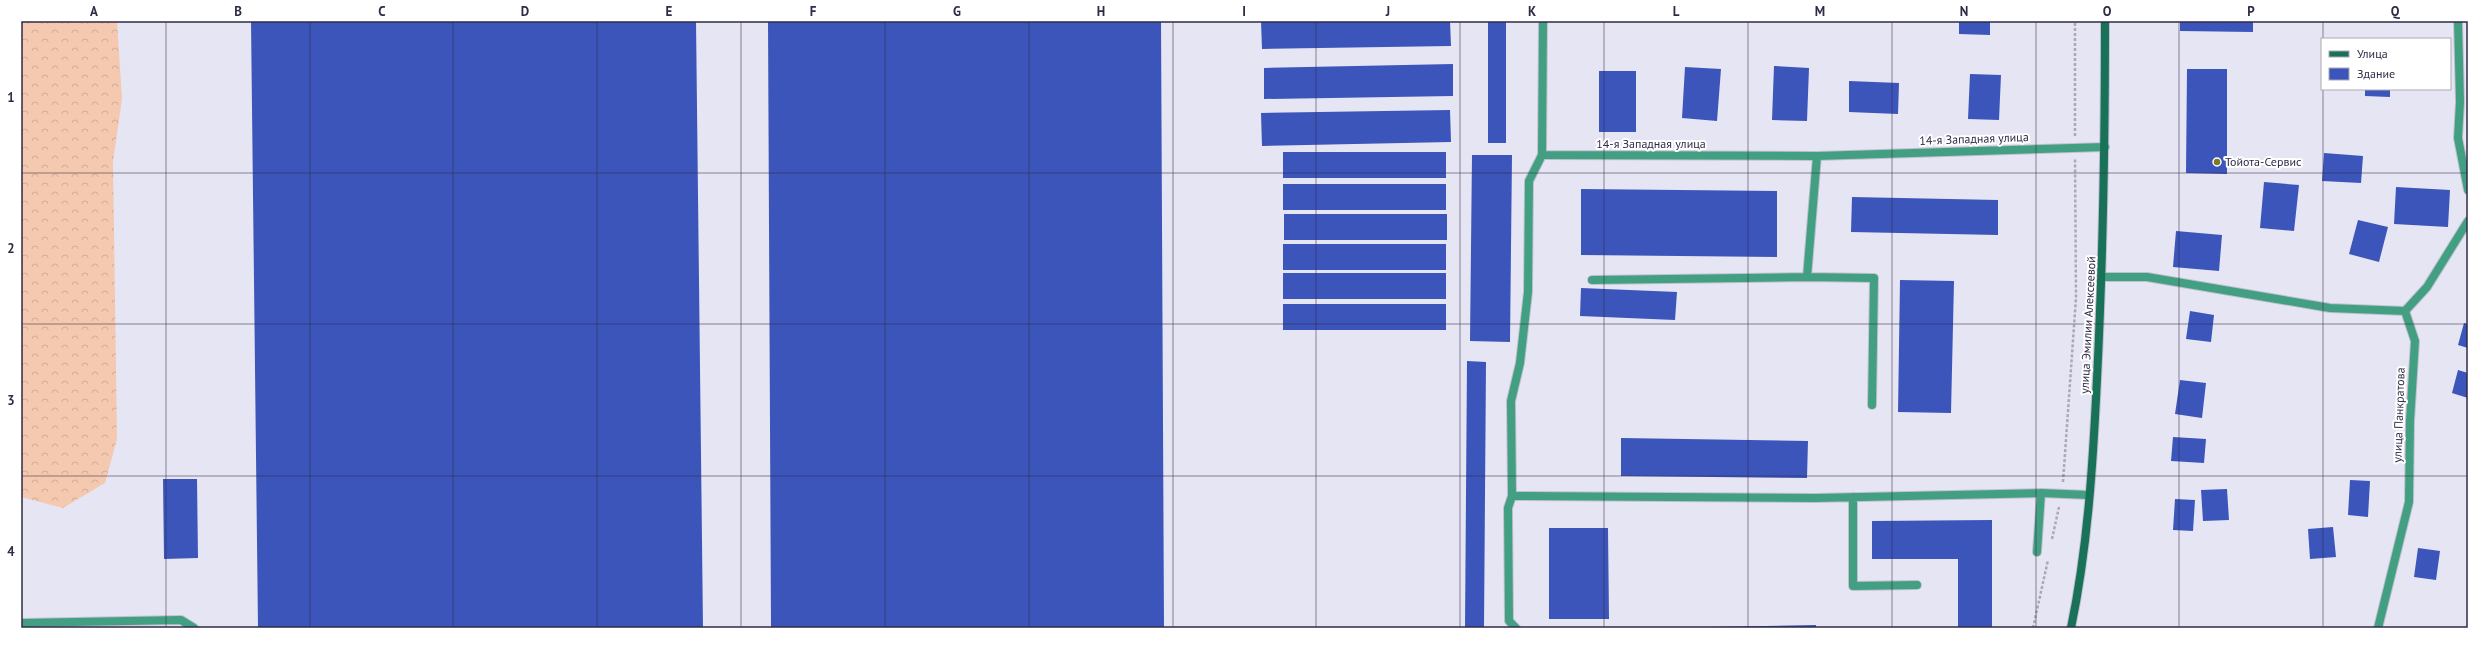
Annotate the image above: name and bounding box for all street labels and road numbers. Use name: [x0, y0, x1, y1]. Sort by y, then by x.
street label: 14-я Западная улица: [1919, 129, 2029, 148]
street label: 14-я Западная улица: [1596, 136, 1706, 151]
street label: улица Эмилии Алексеевой: [2076, 256, 2099, 394]
street label: улица Панкратова: [2389, 367, 2408, 463]

